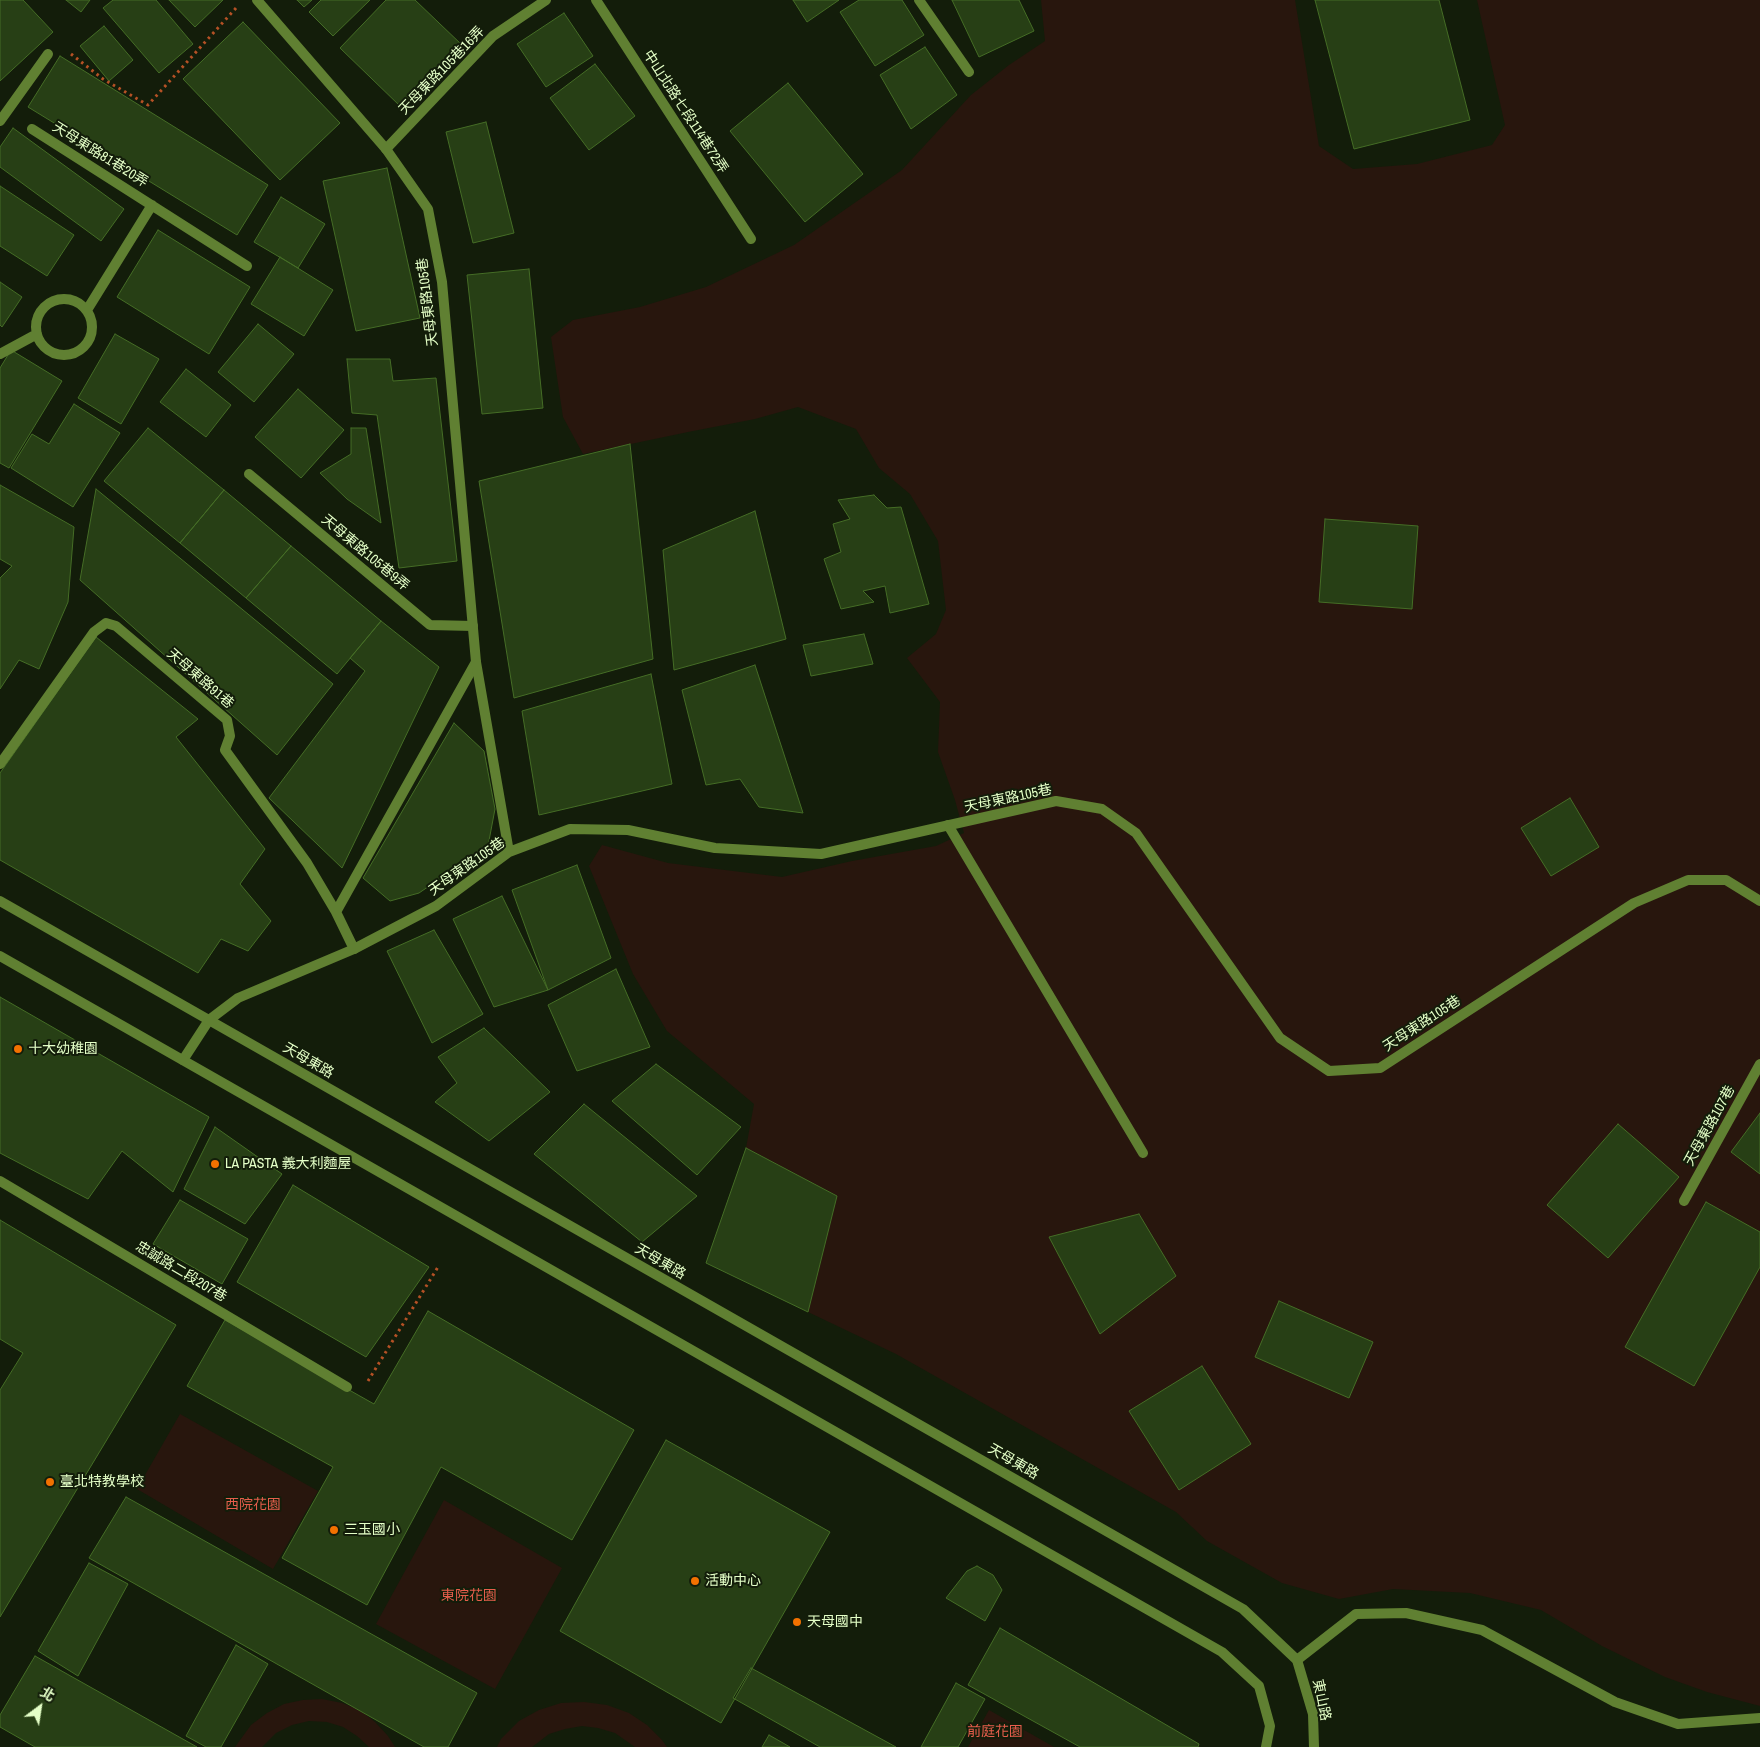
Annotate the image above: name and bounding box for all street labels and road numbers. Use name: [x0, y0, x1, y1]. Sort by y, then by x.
street label: 天母東路105巷16弄: [396, 23, 488, 119]
street label: 中山北路七段114巷72弄: [639, 47, 731, 177]
street label: 天母東路81巷20弄: [49, 119, 151, 191]
street label: 天母東路105巷: [414, 257, 442, 347]
street label: 天母東路105巷9弄: [318, 511, 412, 595]
street label: 天母東路91巷: [163, 646, 237, 712]
street label: 天母東路105巷: [963, 782, 1053, 816]
street label: 天母東路105巷: [426, 835, 508, 899]
street label: 天母東路105巷: [1380, 993, 1464, 1055]
street label: 天母東路: [280, 1040, 336, 1082]
street label: 天母東路107巷: [1681, 1083, 1739, 1169]
street label: 忠誠路二段207巷: [132, 1238, 230, 1306]
street label: 天母東路: [632, 1241, 688, 1283]
street label: 天母東路: [985, 1441, 1041, 1483]
street label: 東山路: [1308, 1678, 1334, 1722]

